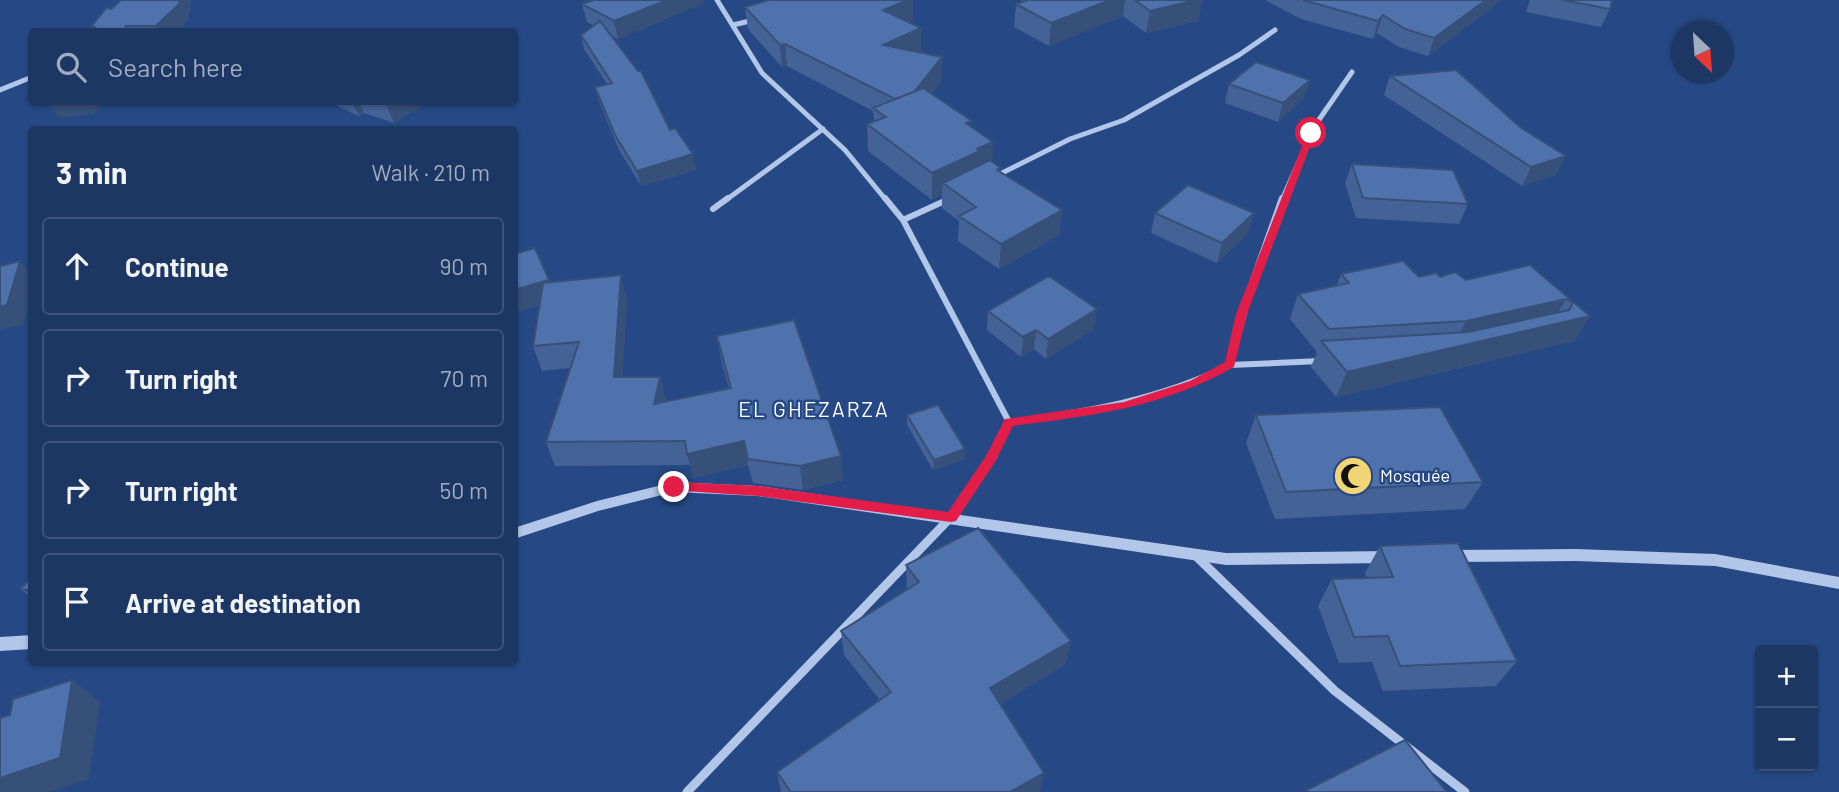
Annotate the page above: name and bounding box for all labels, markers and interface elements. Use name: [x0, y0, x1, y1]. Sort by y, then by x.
north arrow: [1671, 21, 1734, 84]
search box: [28, 28, 518, 105]
icon: search: [52, 48, 90, 86]
text: Search here: [108, 51, 243, 82]
route start: [1295, 117, 1326, 148]
text: 3 min: [56, 154, 127, 190]
text: Walk · 210 m: [372, 158, 490, 186]
icon: ahead: [58, 247, 96, 285]
text: Continue: [125, 251, 229, 282]
text: 90 m: [439, 252, 488, 280]
icon: right: [58, 359, 96, 397]
text: Turn right: [125, 363, 238, 394]
text: 70 m: [441, 364, 488, 392]
district label: EL GHEZARZA: [738, 396, 890, 421]
mosque icon: Mosquée: [1332, 455, 1374, 497]
place label: Mosquée: [1380, 464, 1450, 486]
icon: right: [58, 471, 96, 509]
route end: [658, 471, 689, 502]
text: Turn right: [125, 475, 238, 506]
text: 50 m: [440, 476, 488, 504]
icon: arrive: [58, 583, 96, 621]
text: Arrive at destination: [125, 587, 361, 618]
map controls: [1755, 645, 1818, 771]
button: +: [1755, 645, 1818, 708]
button: −: [1755, 708, 1818, 771]

